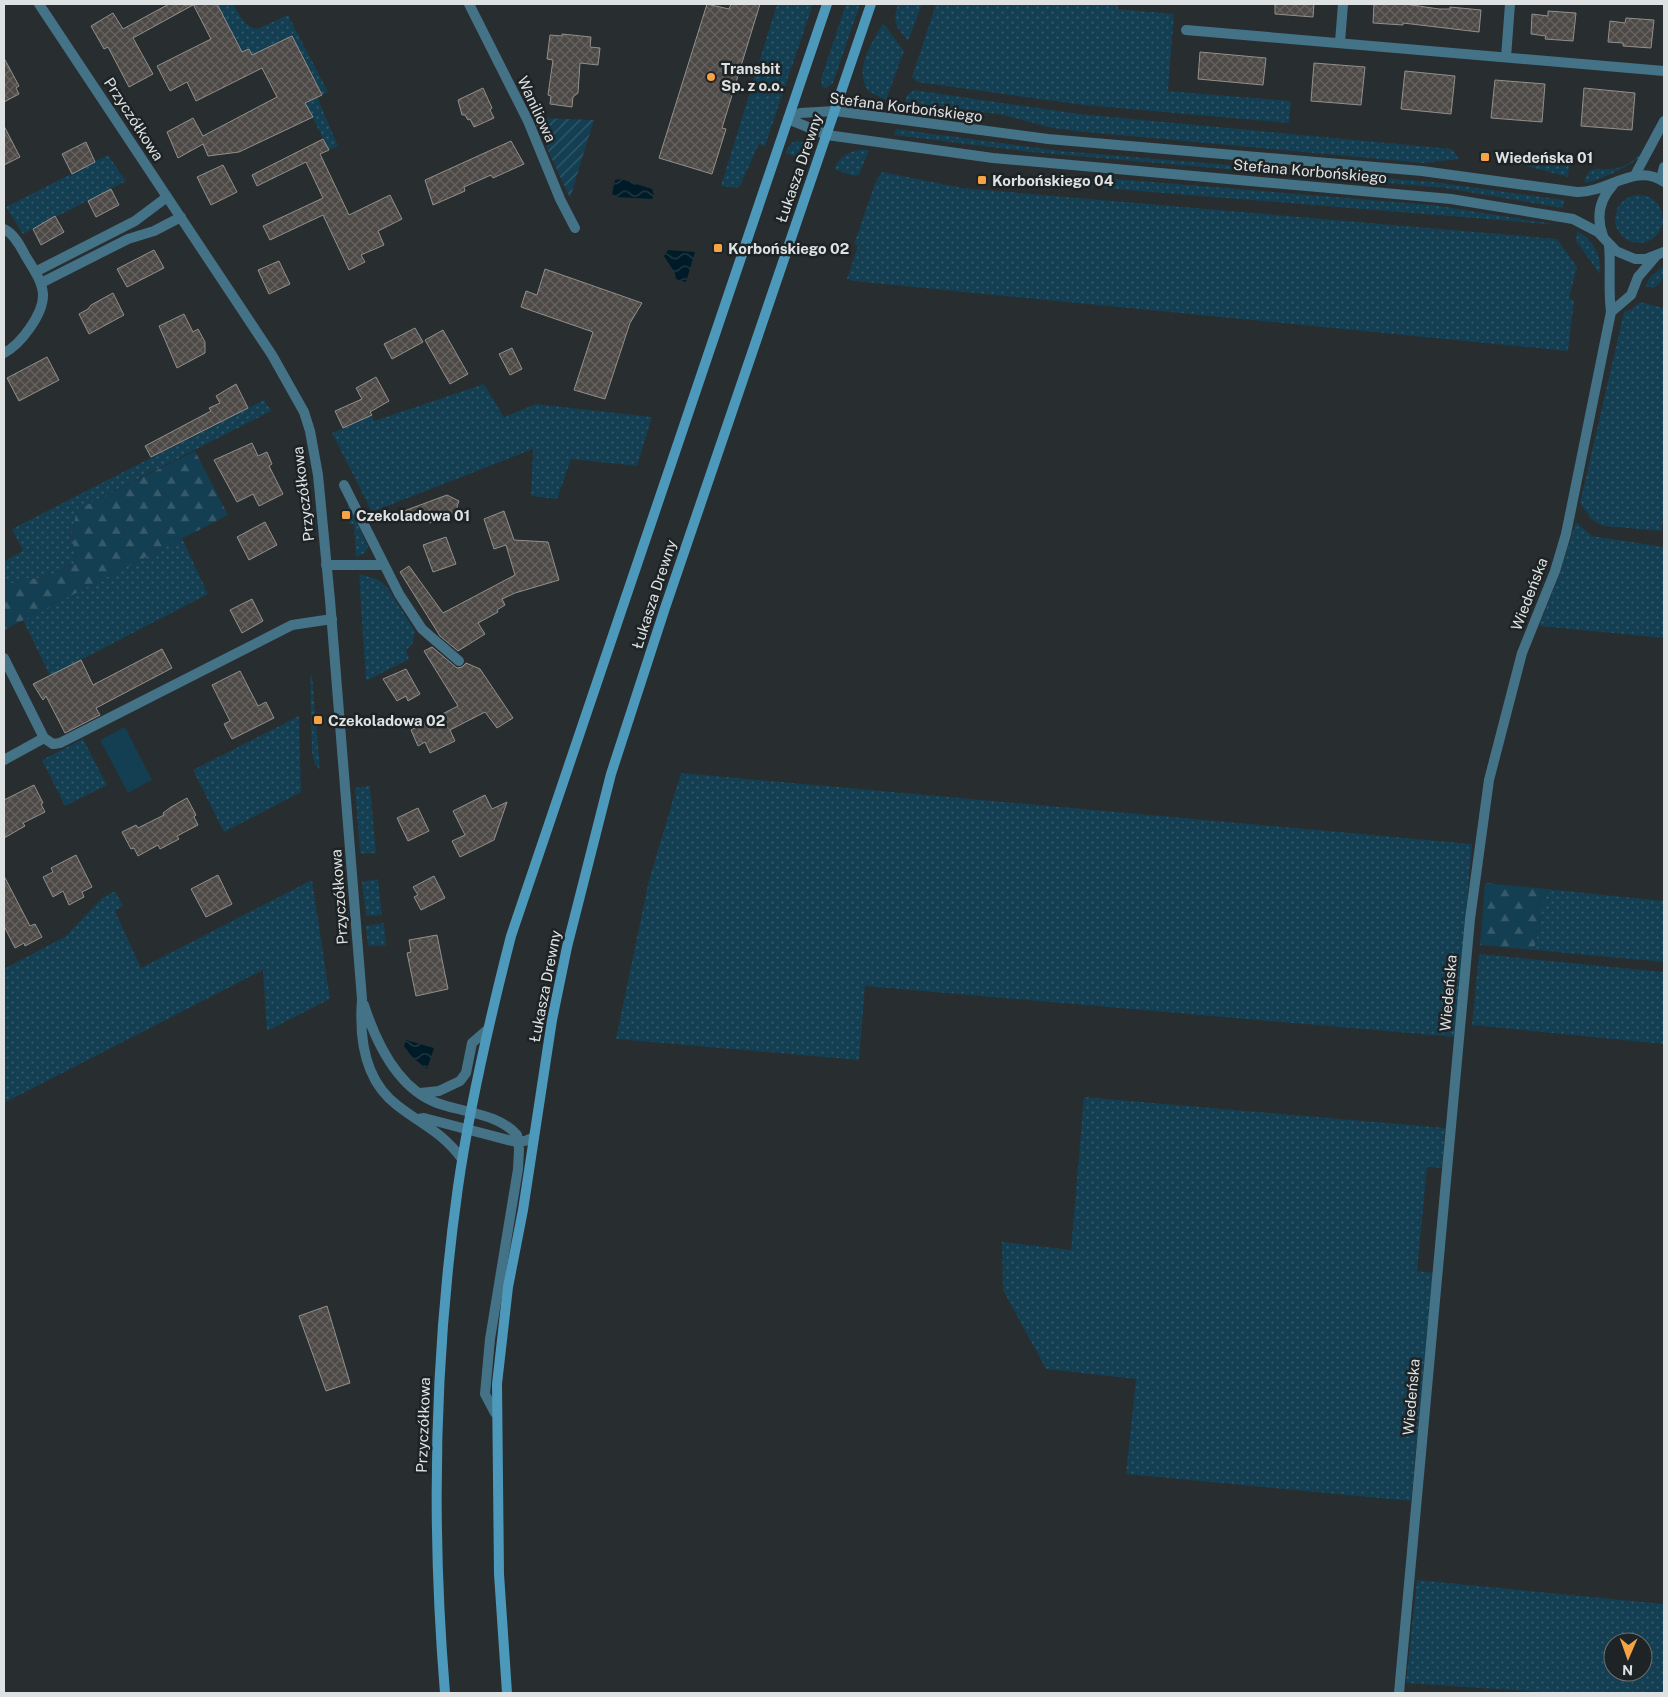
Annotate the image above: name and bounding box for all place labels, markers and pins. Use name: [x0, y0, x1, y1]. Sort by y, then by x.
place label: Transbit Sp. z o.o.: [721, 60, 784, 94]
marker: Transbit Sp. z o.o.: [705, 71, 717, 83]
place label: Wiedeńska 01: [1495, 149, 1593, 166]
marker: Wiedeńska 01: [1479, 151, 1491, 163]
place label: Korbońskiego 04: [992, 172, 1114, 189]
marker: Korbońskiego 04: [976, 174, 988, 186]
place label: Korbońskiego 02: [728, 240, 849, 257]
marker: Korbońskiego 02: [712, 242, 724, 254]
place label: Czekoladowa 01: [356, 507, 470, 524]
marker: Czekoladowa 01: [340, 509, 352, 521]
place label: Czekoladowa 02: [328, 712, 445, 729]
marker: Czekoladowa 02: [312, 714, 324, 726]

